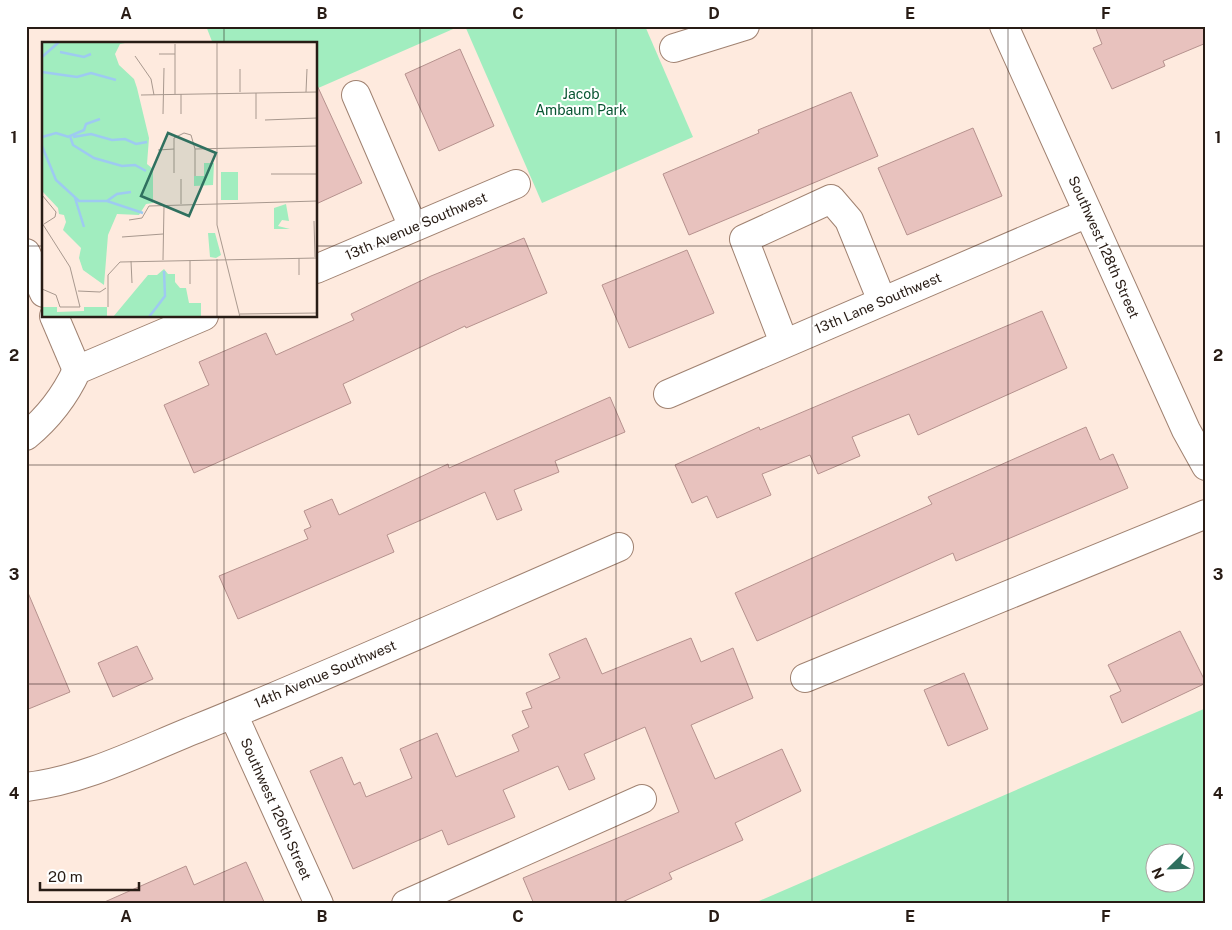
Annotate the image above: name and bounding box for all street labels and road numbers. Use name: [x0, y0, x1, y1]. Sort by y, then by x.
street label: Southwest 128th Street: [1065, 173, 1143, 321]
street label: 13th Avenue Southwest: [343, 189, 489, 263]
street label: 13th Lane Southwest: [812, 269, 944, 337]
street label: 14th Avenue Southwest: [252, 637, 398, 711]
street label: Southwest 126th Street: [237, 736, 315, 882]

